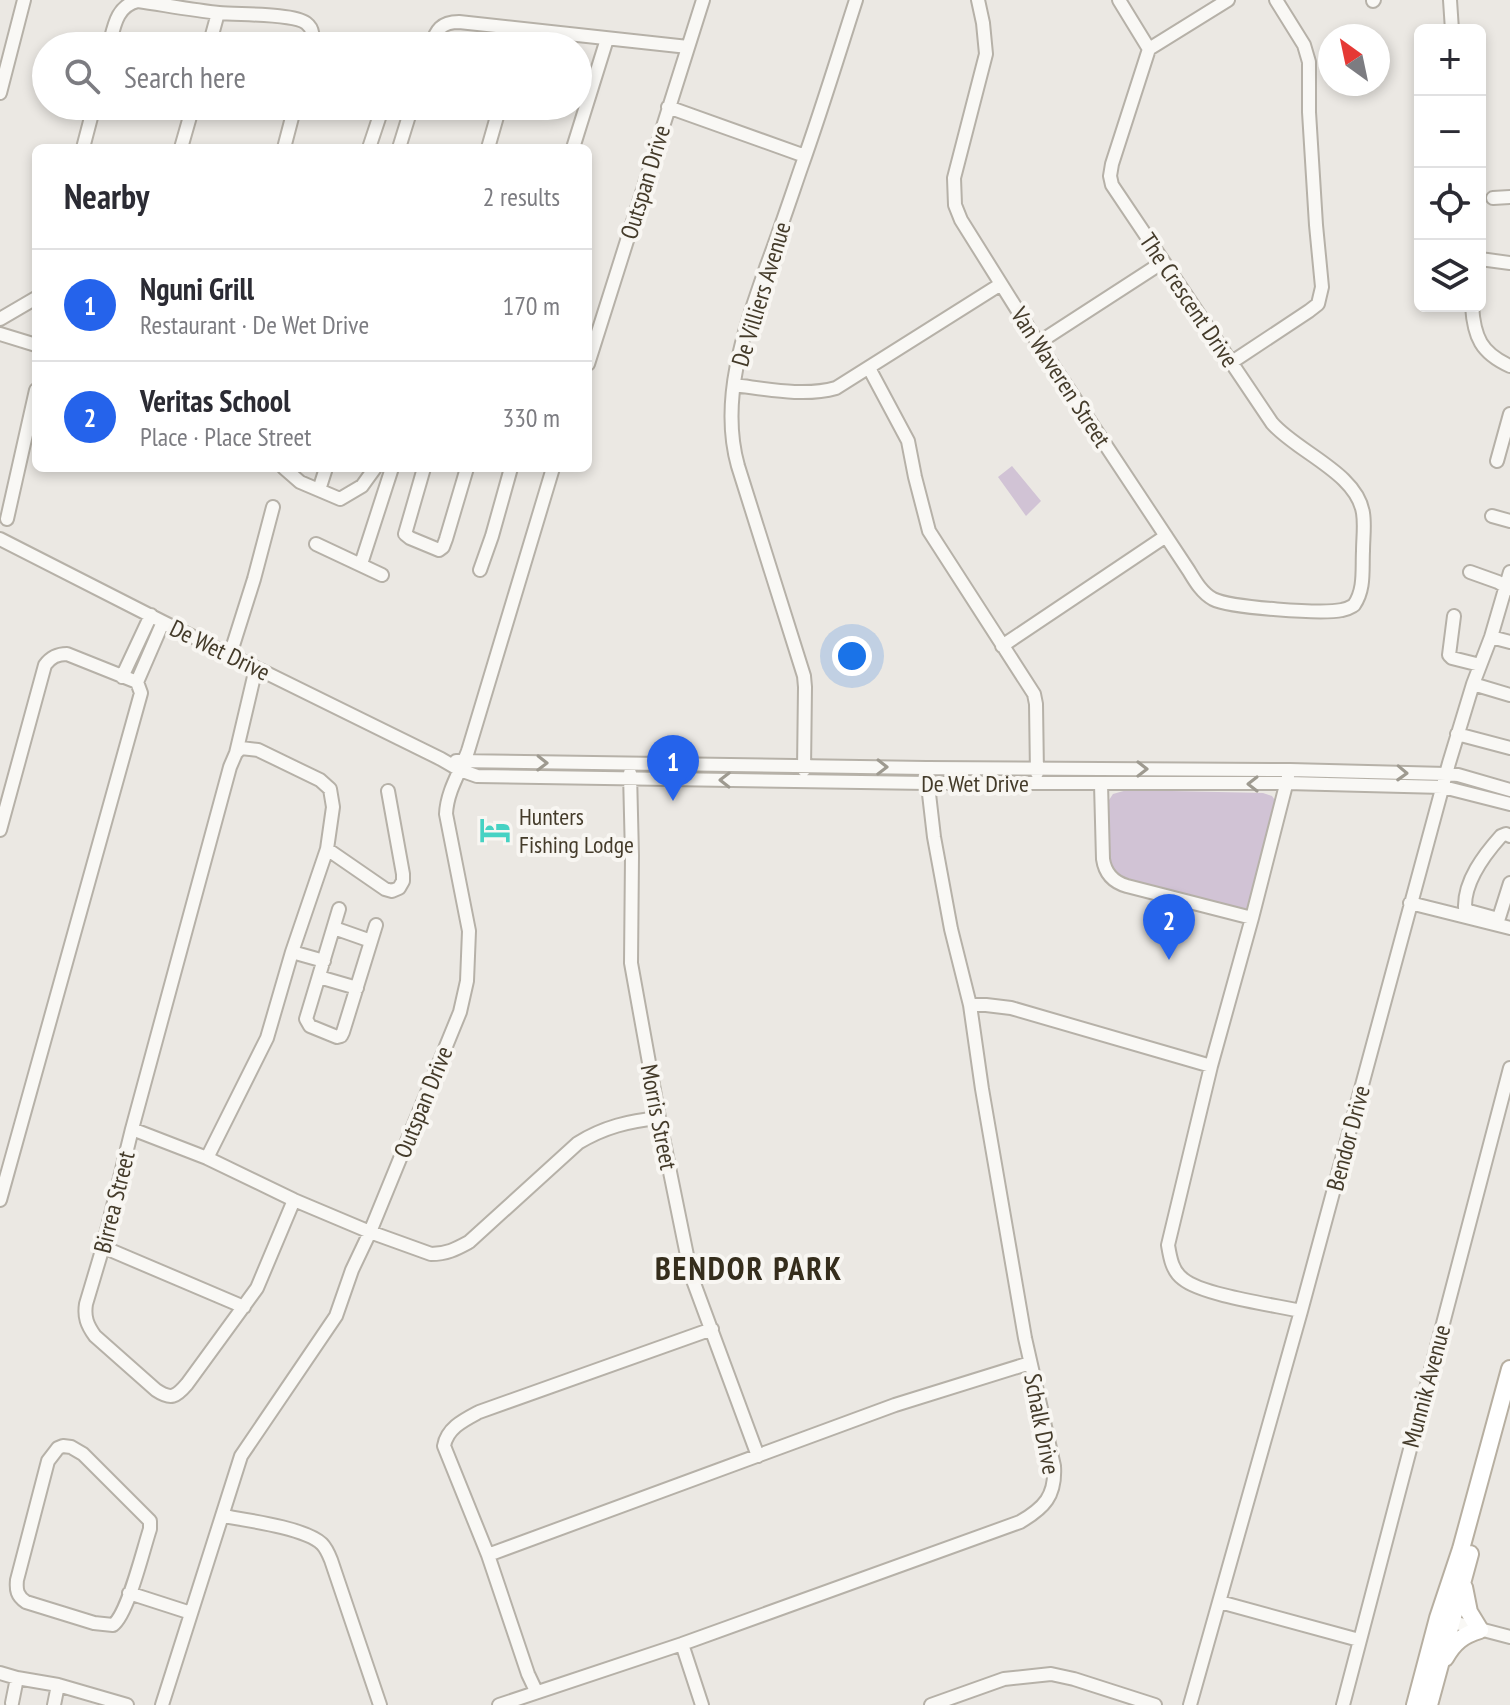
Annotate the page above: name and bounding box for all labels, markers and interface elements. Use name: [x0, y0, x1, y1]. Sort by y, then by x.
north arrow: [1318, 24, 1390, 96]
map controls: [1414, 24, 1486, 312]
button: +: [1414, 24, 1486, 96]
search box: [32, 32, 592, 120]
icon: search: [60, 54, 104, 98]
text: Search here: [124, 57, 246, 96]
button: −: [1414, 96, 1486, 168]
street label: Outspan Drive: [613, 121, 677, 243]
button: locate: [1414, 168, 1486, 240]
text: Nearby: [64, 174, 149, 218]
text: 2 results: [483, 180, 560, 213]
street label: De Villiers Avenue: [724, 218, 798, 370]
street label: The Crescent Drive: [1133, 227, 1245, 373]
button: layers: [1414, 240, 1486, 312]
text: Nguni Grill: [140, 269, 254, 308]
text: 1: [84, 289, 96, 322]
text: 170 m: [502, 289, 560, 322]
street label: Van Waveren Street: [1004, 300, 1118, 453]
text: Restaurant · De Wet Drive: [140, 308, 369, 341]
text: Veritas School: [140, 381, 290, 420]
text: 2: [84, 401, 96, 434]
text: 330 m: [502, 401, 560, 434]
text: Place · Place Street: [140, 420, 311, 453]
street label: De Wet Drive: [165, 612, 275, 688]
your location: [832, 636, 872, 676]
pin: 1: [647, 735, 699, 801]
one-way arrow: [536, 754, 549, 772]
one-way arrow: [876, 758, 889, 776]
one-way arrow: [1136, 760, 1149, 778]
one-way arrow: [1396, 764, 1409, 781]
street label: De Wet Drive: [921, 768, 1029, 799]
one-way arrow: [718, 771, 731, 789]
one-way arrow: [1246, 775, 1259, 793]
place label: Hunters Fishing Lodge: [519, 801, 634, 860]
hotel icon: Hunters Fishing Lodge: [478, 813, 512, 847]
pin: 2: [1143, 894, 1195, 960]
street label: Outspan Drive: [387, 1042, 459, 1162]
street label: Morris Street: [634, 1062, 684, 1173]
street label: Bendor Drive: [1319, 1082, 1377, 1194]
street label: Birrea Street: [86, 1147, 142, 1256]
district label: BENDOR PARK: [655, 1247, 843, 1289]
street label: Munnik Avenue: [1395, 1321, 1457, 1451]
street label: Schalk Drive: [1017, 1371, 1067, 1477]

